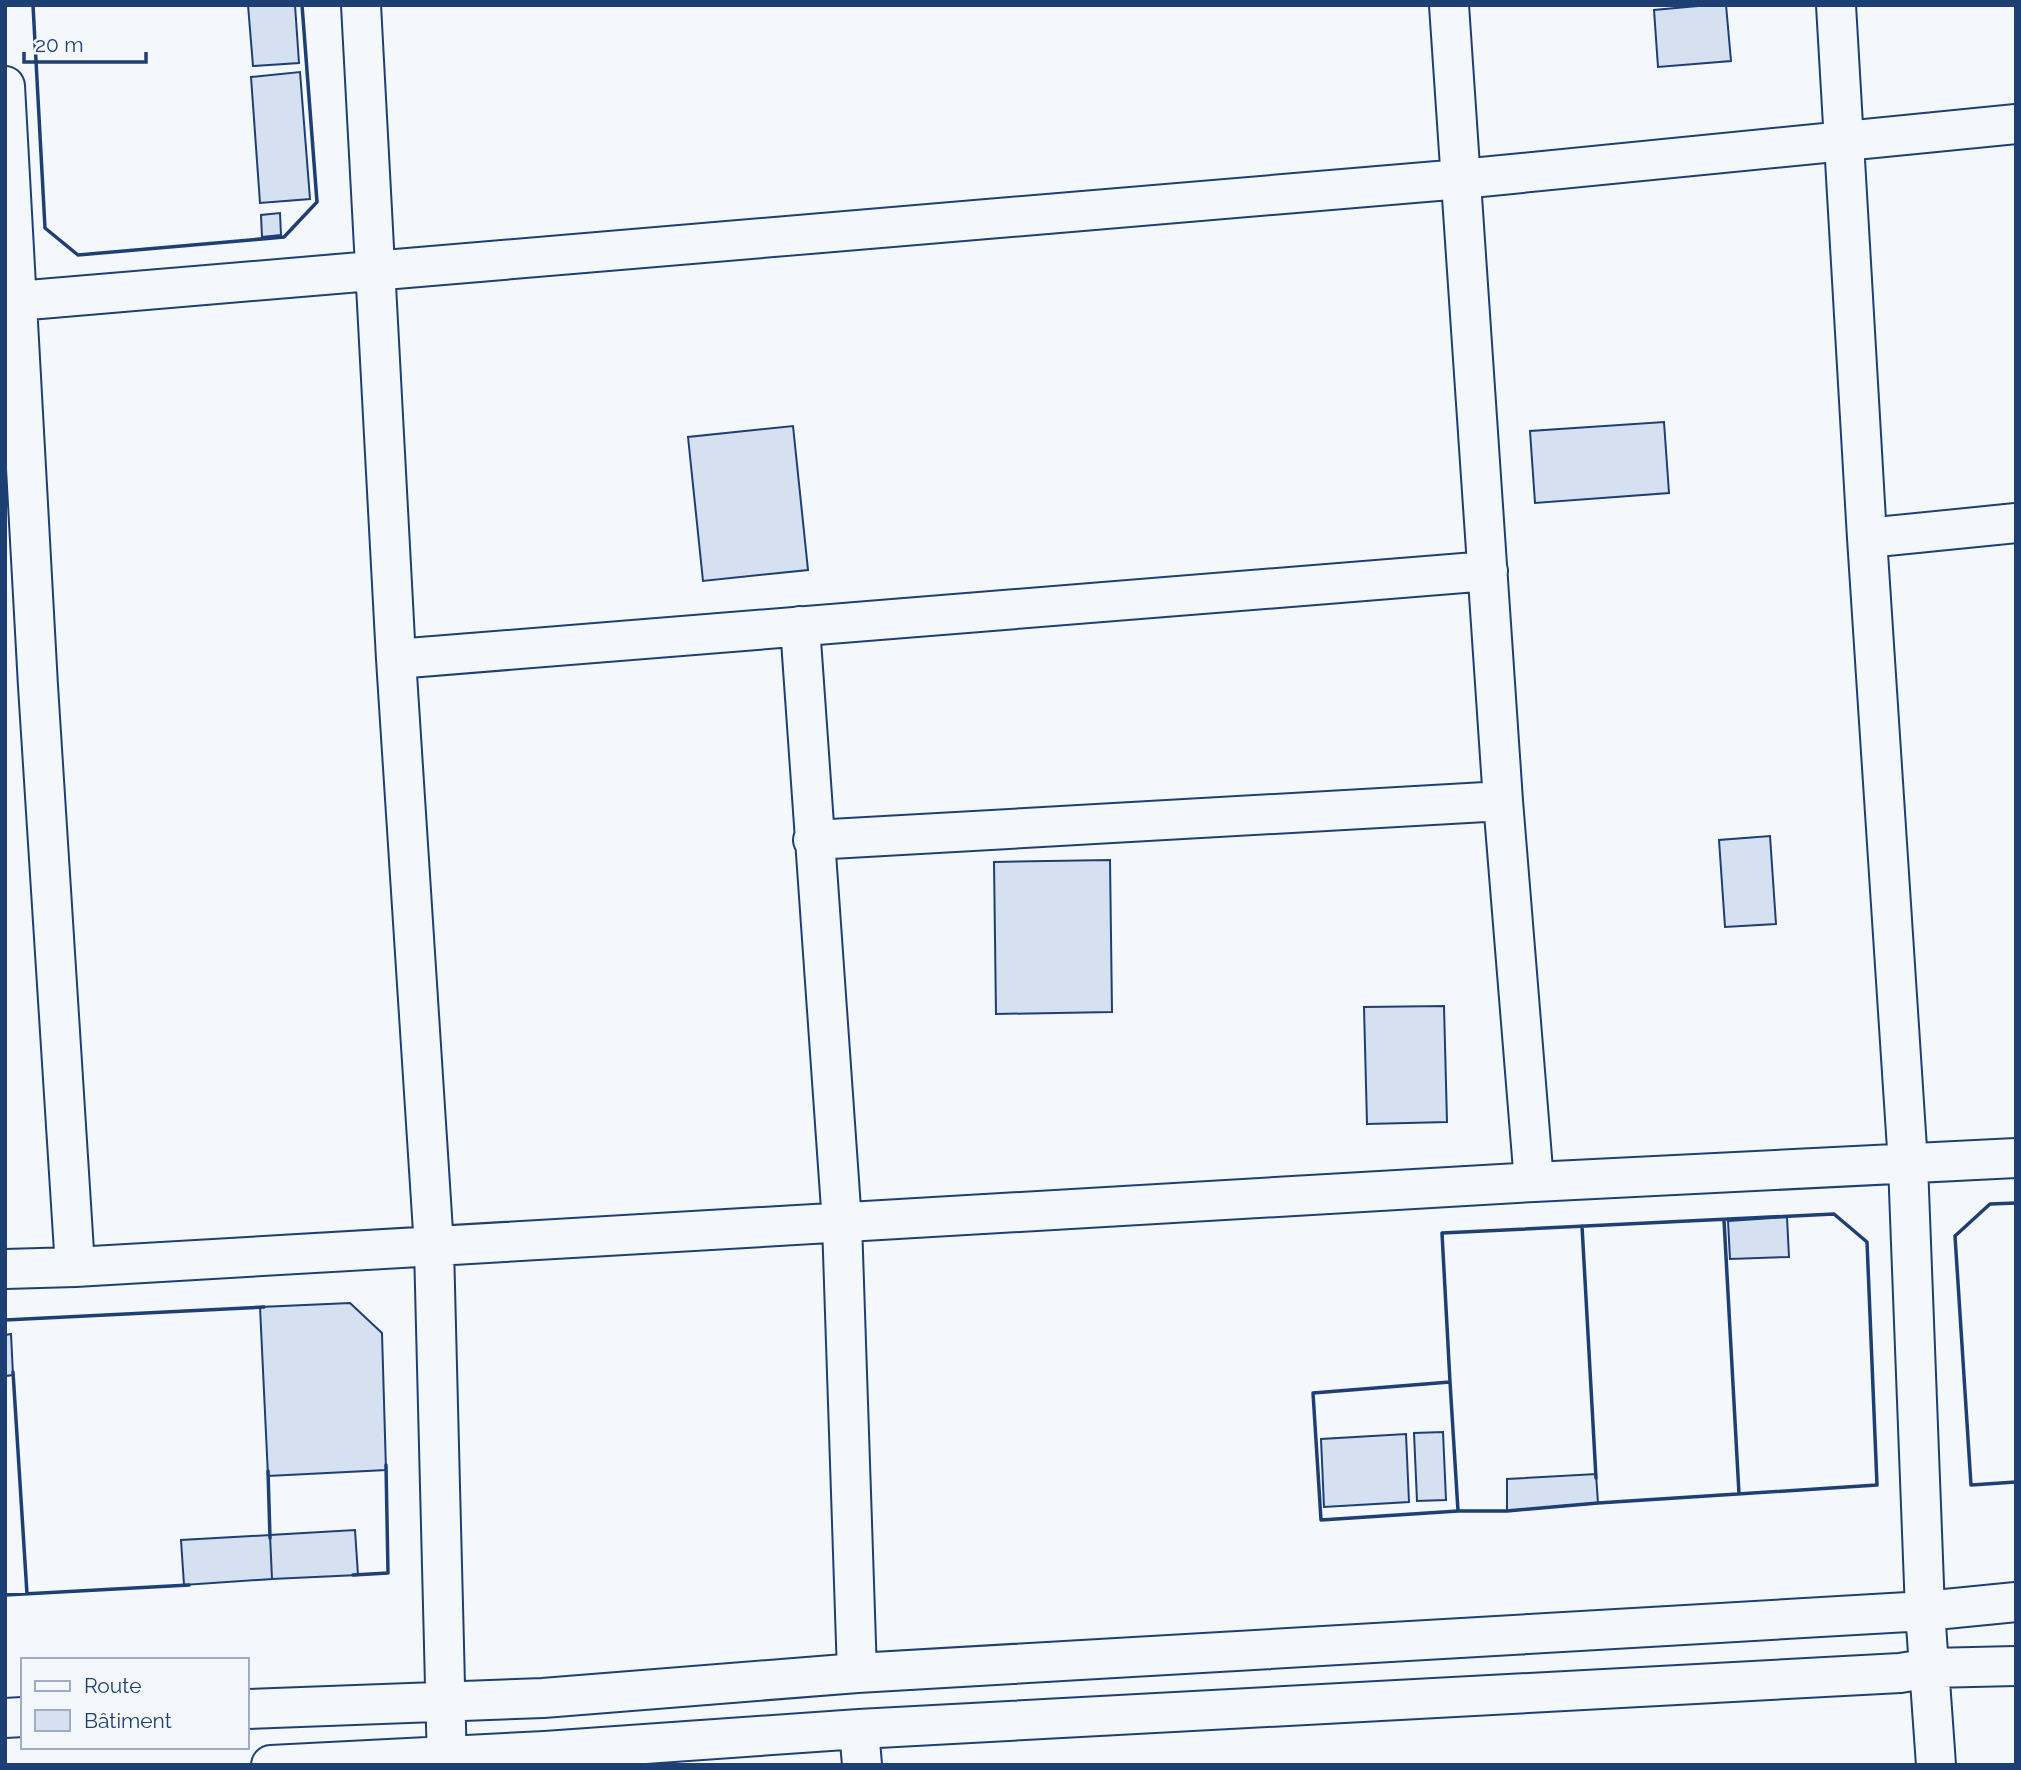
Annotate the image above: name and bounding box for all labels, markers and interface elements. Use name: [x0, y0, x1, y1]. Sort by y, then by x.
scale bar: [24, 21, 147, 65]
text: 20 m: [35, 32, 83, 57]
legend: [21, 1658, 248, 1749]
text: Route: [84, 1673, 142, 1698]
text: Bâtiment: [84, 1708, 172, 1733]

